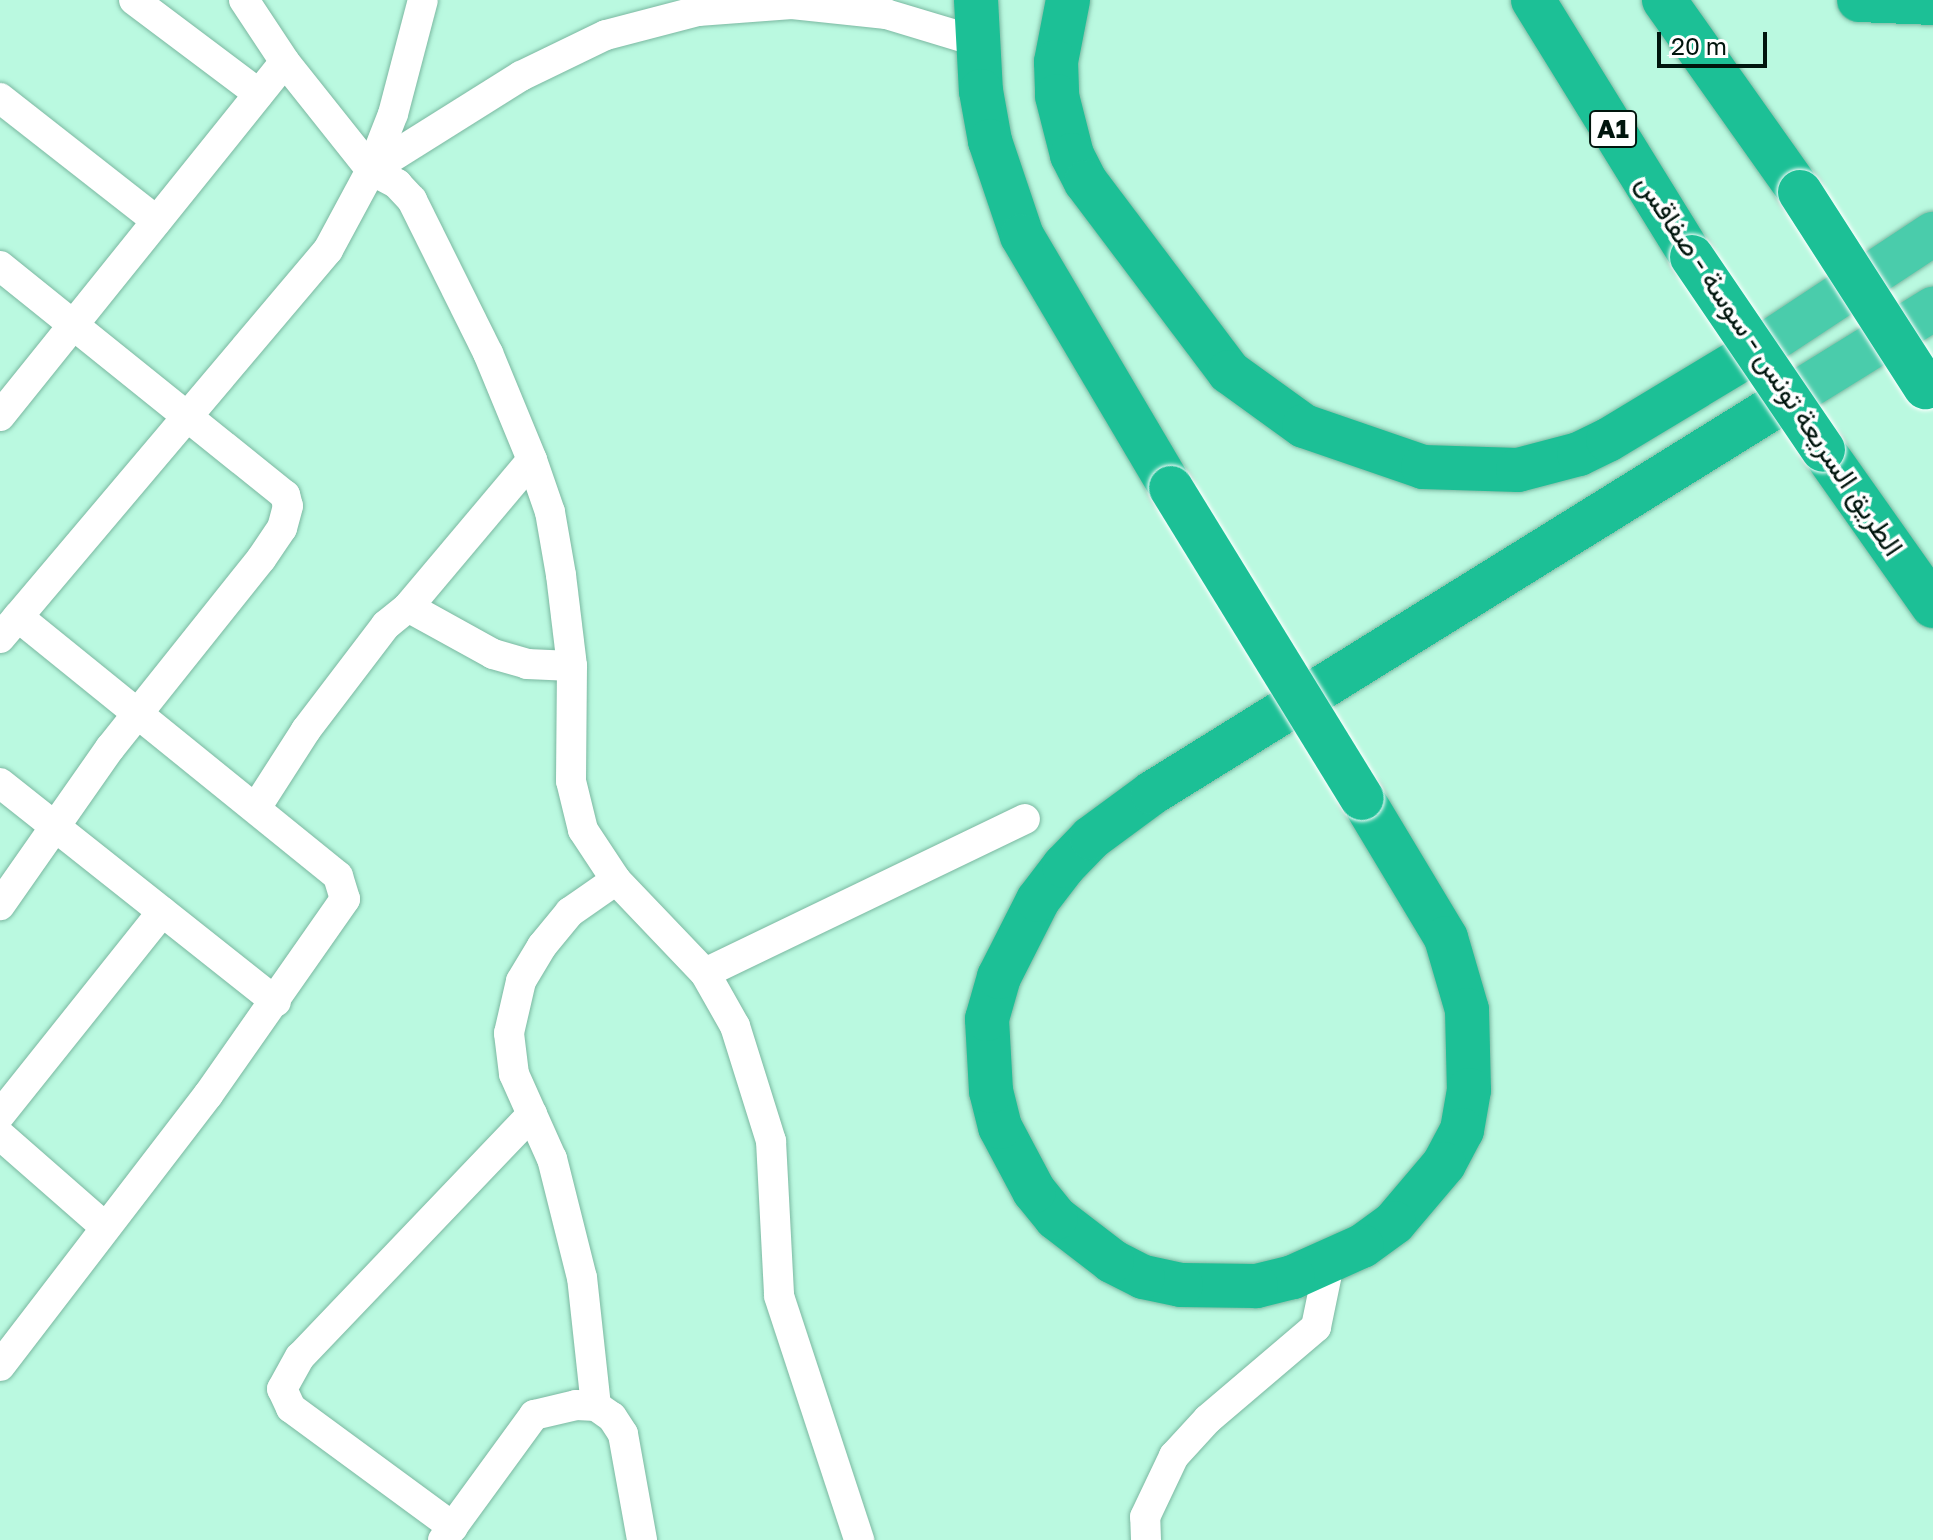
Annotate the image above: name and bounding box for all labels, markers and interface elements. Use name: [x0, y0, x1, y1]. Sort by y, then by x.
scale bar: [1661, 16, 1771, 66]
text: 20 m: [1671, 31, 1727, 60]
road number: A1: [1589, 107, 1637, 151]
street label: الطريق السريعة تونس - سوسة - صفاقس: [1629, 168, 1911, 562]

